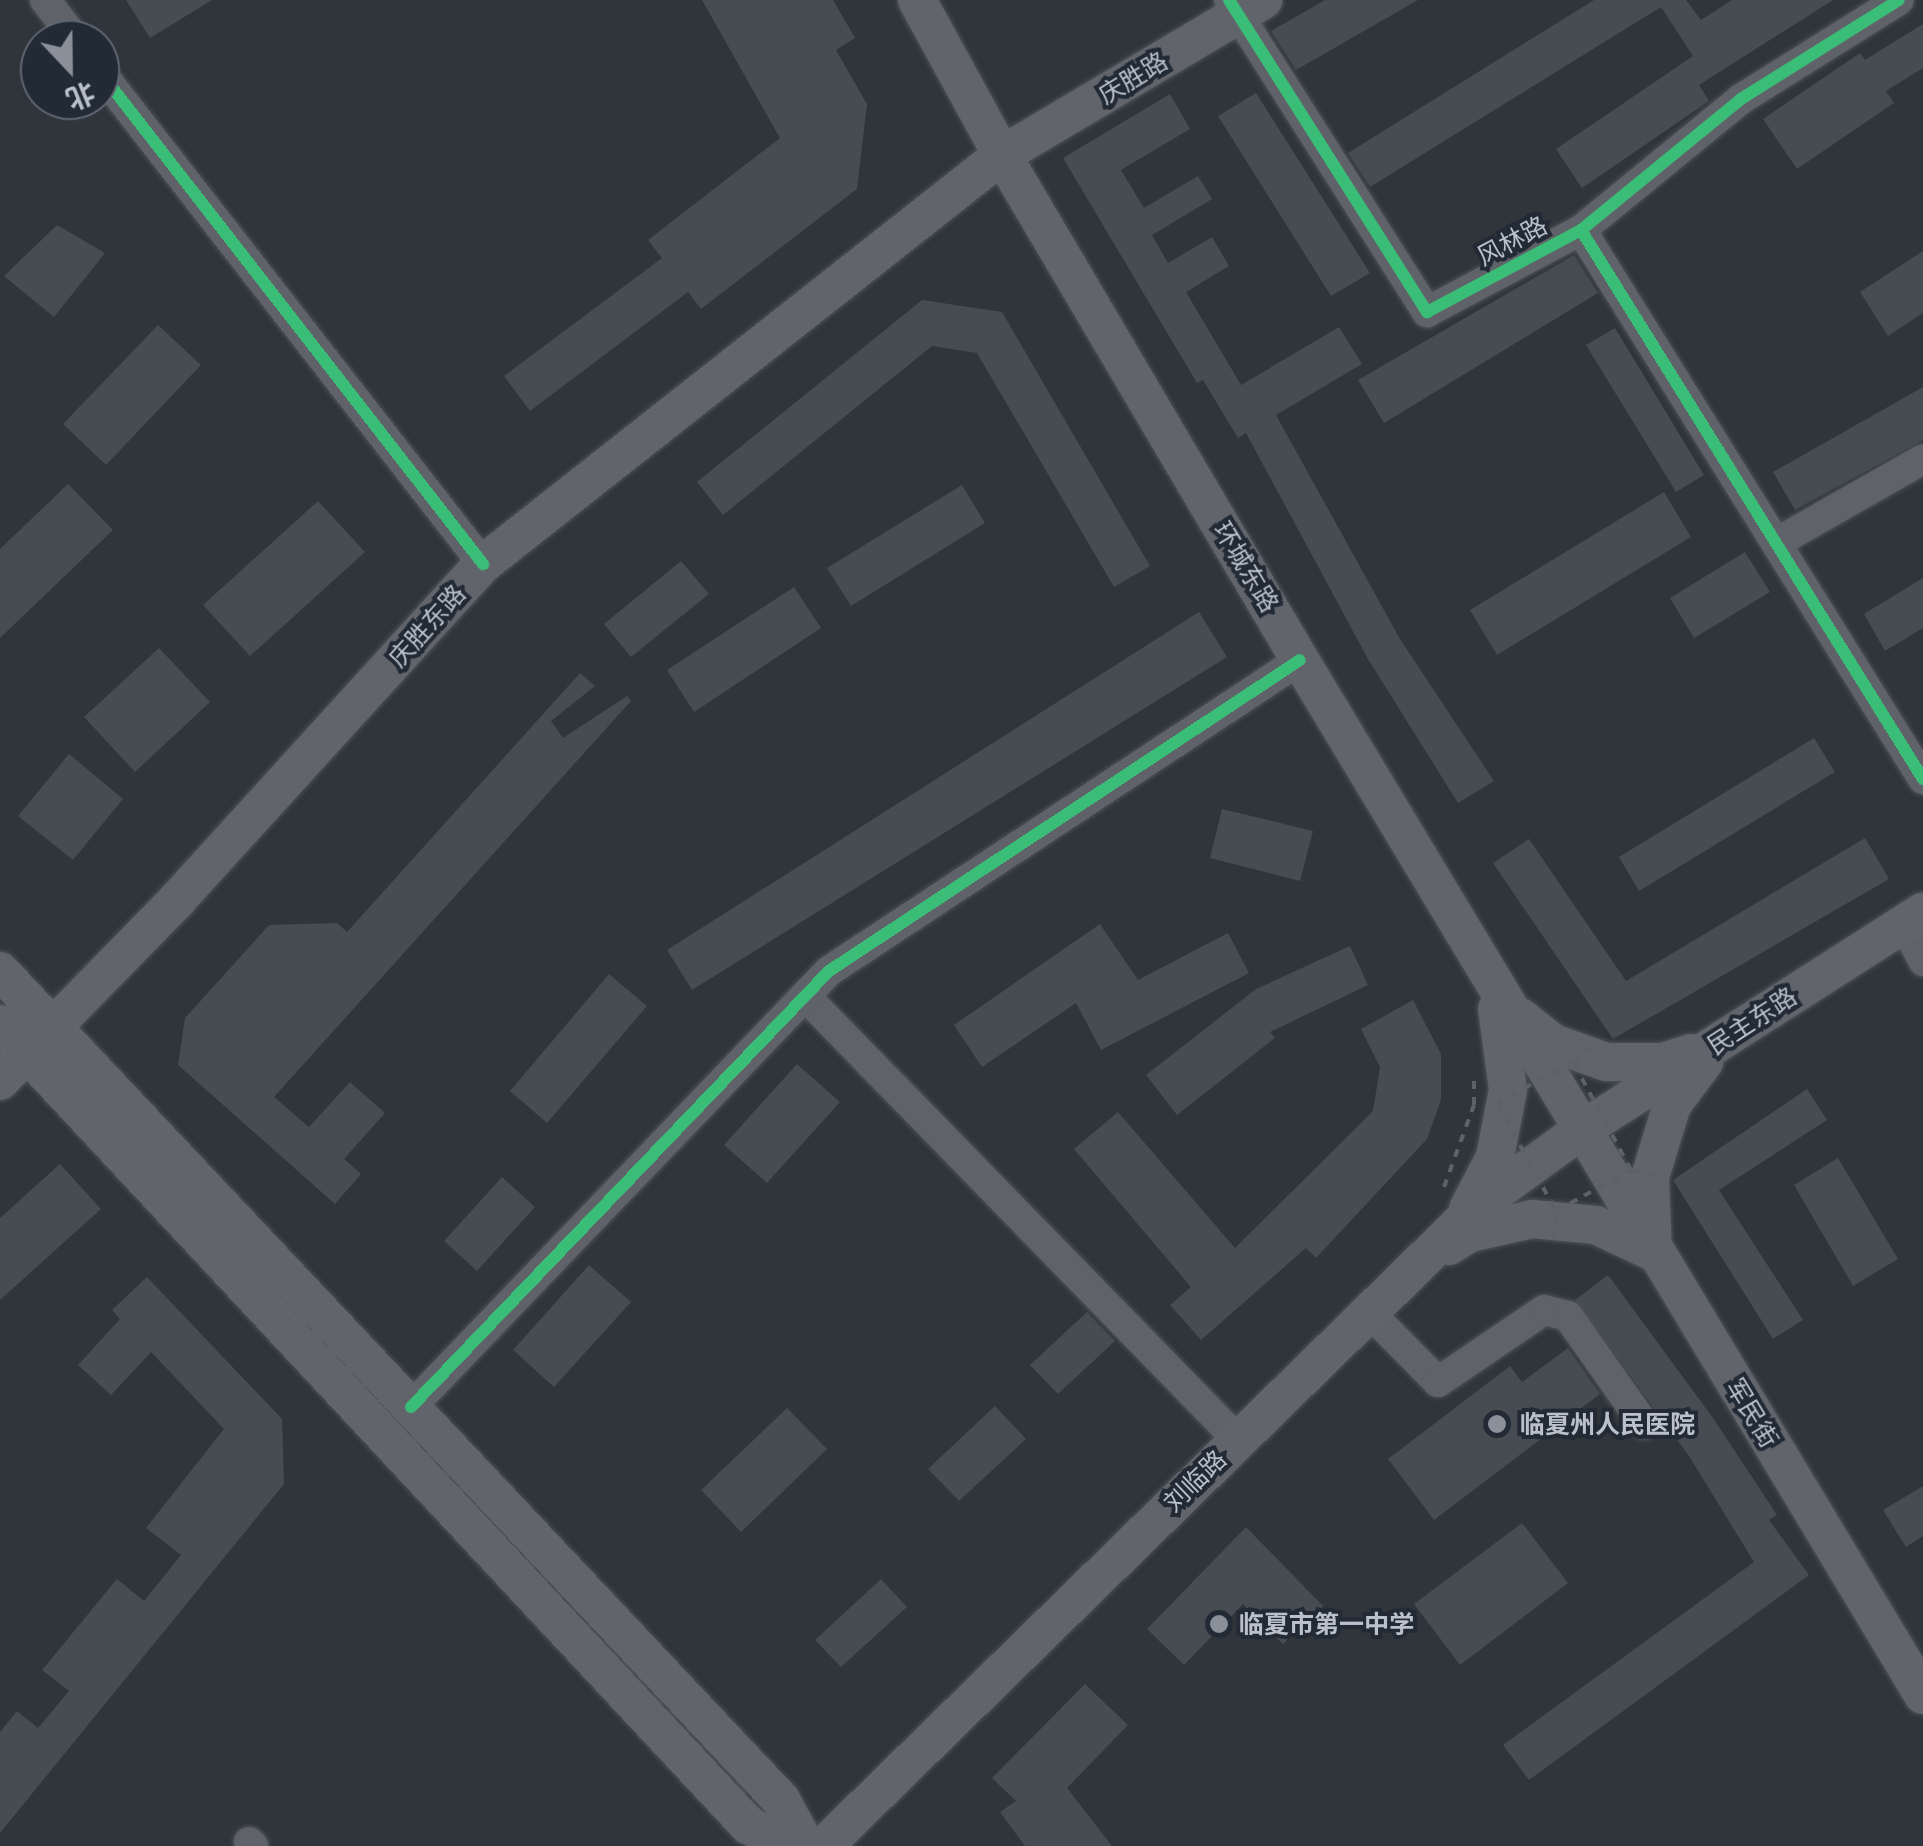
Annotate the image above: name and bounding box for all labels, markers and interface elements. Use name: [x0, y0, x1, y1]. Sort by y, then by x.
north arrow: [20, 20, 120, 120]
street label: 庆胜路: [1093, 46, 1173, 110]
text: 北: [61, 75, 100, 118]
street label: 风林路: [1472, 210, 1552, 272]
street label: 环城东路: [1207, 516, 1285, 618]
street label: 庆胜东路: [382, 579, 472, 673]
street label: 民主东路: [1702, 981, 1802, 1061]
street label: 军民街: [1720, 1373, 1784, 1453]
place label: 临夏州人民医院: [1520, 1409, 1695, 1439]
marker: 临夏州人民医院: [1484, 1411, 1510, 1437]
street label: 刘临路: [1158, 1444, 1232, 1518]
place label: 临夏市第一中学: [1239, 1609, 1414, 1639]
marker: 临夏市第一中学: [1208, 1613, 1230, 1635]

